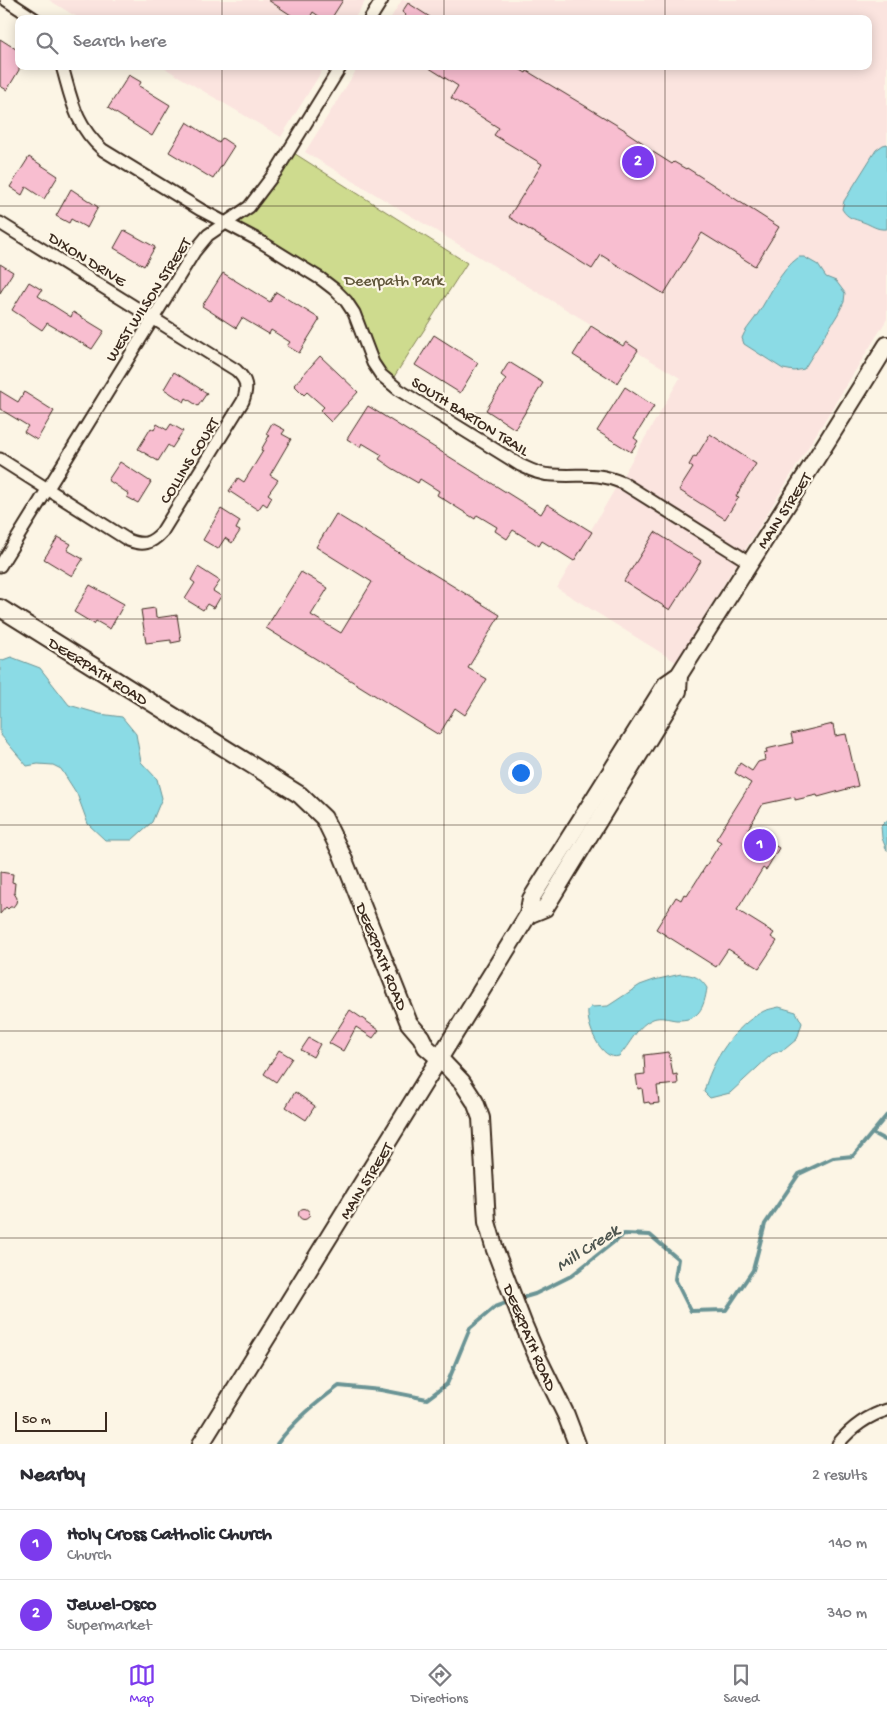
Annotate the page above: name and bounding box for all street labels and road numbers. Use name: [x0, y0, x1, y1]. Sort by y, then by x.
street label: DIXON DRIVE: [43, 229, 129, 293]
street label: WEST WILSON STREET: [103, 235, 197, 366]
street label: SOUTH BARTON TRAIL: [407, 374, 532, 462]
street label: COLLINS COURT: [157, 415, 225, 508]
street label: MAIN STREET: [754, 470, 818, 553]
street label: DEERPATH ROAD: [43, 634, 151, 712]
street label: DEERPATH ROAD: [349, 900, 410, 1014]
street label: MAIN STREET: [337, 1139, 399, 1224]
street label: DEERPATH ROAD: [496, 1281, 559, 1395]

